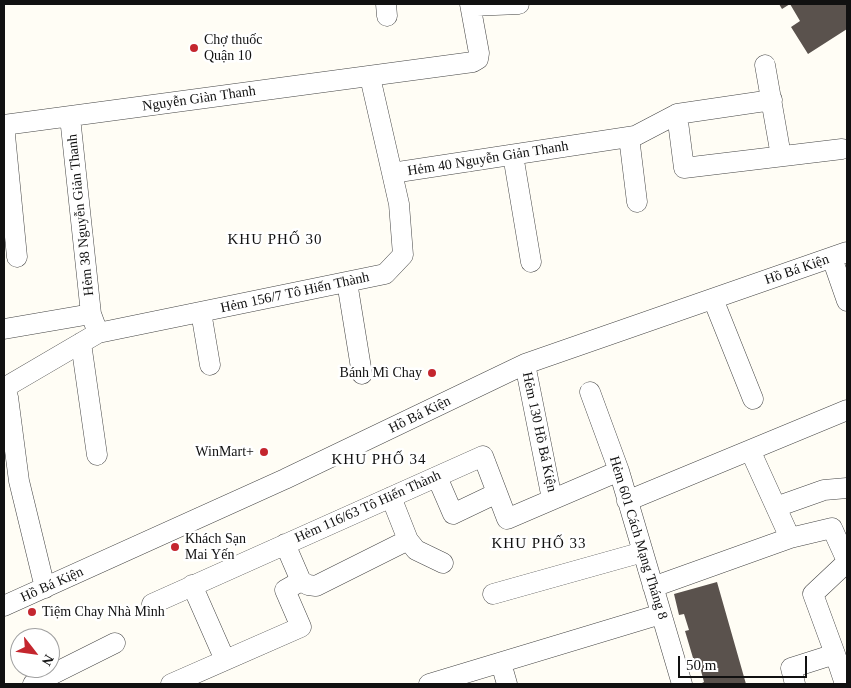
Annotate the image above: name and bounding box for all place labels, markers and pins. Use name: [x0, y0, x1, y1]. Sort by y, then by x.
place label: Chợ thuốc Quận 10: [204, 32, 262, 64]
marker: Chợ thuốc Quận 10: [188, 42, 200, 54]
place label: Bánh Mì Chay: [340, 365, 422, 381]
marker: Bánh Mì Chay: [426, 367, 438, 379]
place label: WinMart+: [195, 444, 254, 460]
marker: WinMart+: [258, 446, 270, 458]
place label: Khách Sạn Mai Yến: [185, 531, 246, 564]
marker: Khách Sạn Mai Yến: [169, 541, 181, 553]
place label: Tiệm Chay Nhà Mình: [42, 604, 165, 620]
marker: Tiệm Chay Nhà Mình: [26, 606, 38, 618]

